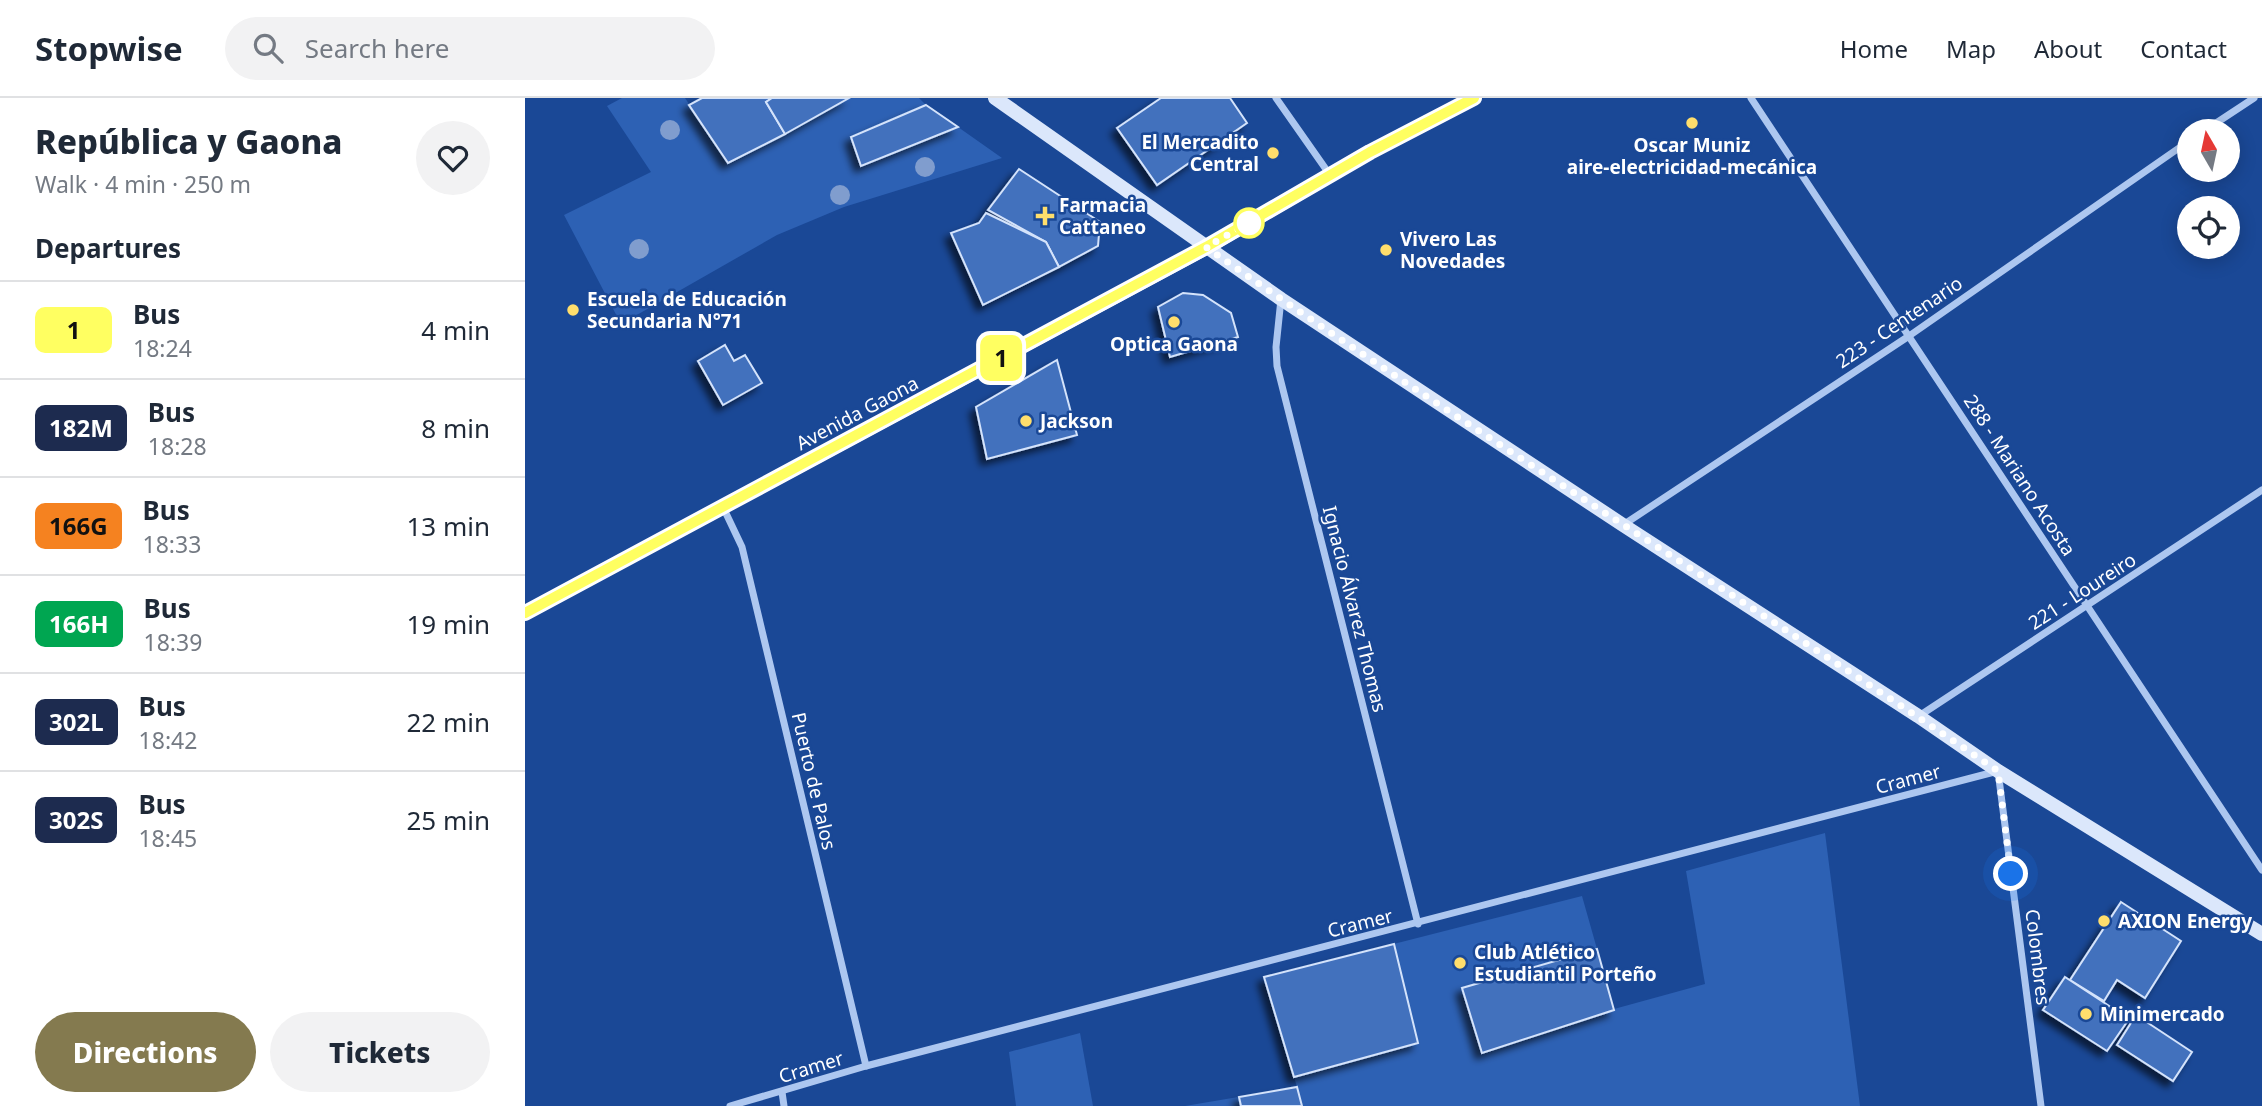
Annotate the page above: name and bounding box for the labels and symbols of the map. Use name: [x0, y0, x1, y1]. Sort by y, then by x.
marker: Oscar Muniz aire-electricidad-mecánica: [1684, 115, 1700, 131]
north arrow: [2177, 119, 2240, 182]
place label: El Mercadito Central: [1141, 129, 1259, 177]
place label: Oscar Muniz aire-electricidad-mecánica: [1567, 132, 1817, 180]
marker: El Mercadito Central: [1265, 145, 1281, 161]
place label: Farmacia Cattaneo: [1059, 192, 1146, 240]
marker: Farmacia Cattaneo: [1037, 208, 1053, 224]
unlabelled marker: [1234, 208, 1264, 238]
place label: Vivero Las Novedades: [1400, 226, 1505, 274]
marker: Vivero Las Novedades: [1378, 242, 1394, 258]
street label: 223 - Centenario: [1831, 270, 1967, 374]
place label: Escuela de Educación Secundaria N°71: [587, 286, 787, 334]
marker: Escuela de Educación Secundaria N°71: [565, 302, 581, 318]
marker: Optica Gaona: [1166, 314, 1182, 330]
place label: Optica Gaona: [1110, 331, 1238, 357]
line badge: 1: [978, 335, 1024, 381]
street label: Avenida Gaona: [791, 370, 923, 456]
street label: 288 - Mariano Acosta: [1958, 389, 2082, 561]
place label: Jackson: [1038, 408, 1113, 434]
marker: Jackson: [1018, 413, 1034, 429]
street label: Ignacio Álvarez Thomas: [1317, 503, 1393, 715]
street label: 221 - Loureiro: [2023, 546, 2141, 636]
street label: Puerto de Palos: [786, 710, 842, 852]
street label: Cramer: [1873, 758, 1944, 800]
your location: [1993, 856, 2028, 891]
street label: Cramer: [1325, 902, 1396, 944]
street label: Colombres: [2019, 907, 2057, 1007]
place label: AXION Energy: [2118, 908, 2252, 934]
marker: AXION Energy: [2096, 913, 2112, 929]
place label: Club Atlético Estudiantil Porteño: [1474, 939, 1657, 987]
marker: Club Atlético Estudiantil Porteño: [1452, 955, 1468, 971]
place label: Minimercado: [2100, 1001, 2225, 1027]
marker: Minimercado: [2078, 1006, 2094, 1022]
street label: Cramer: [775, 1045, 847, 1089]

